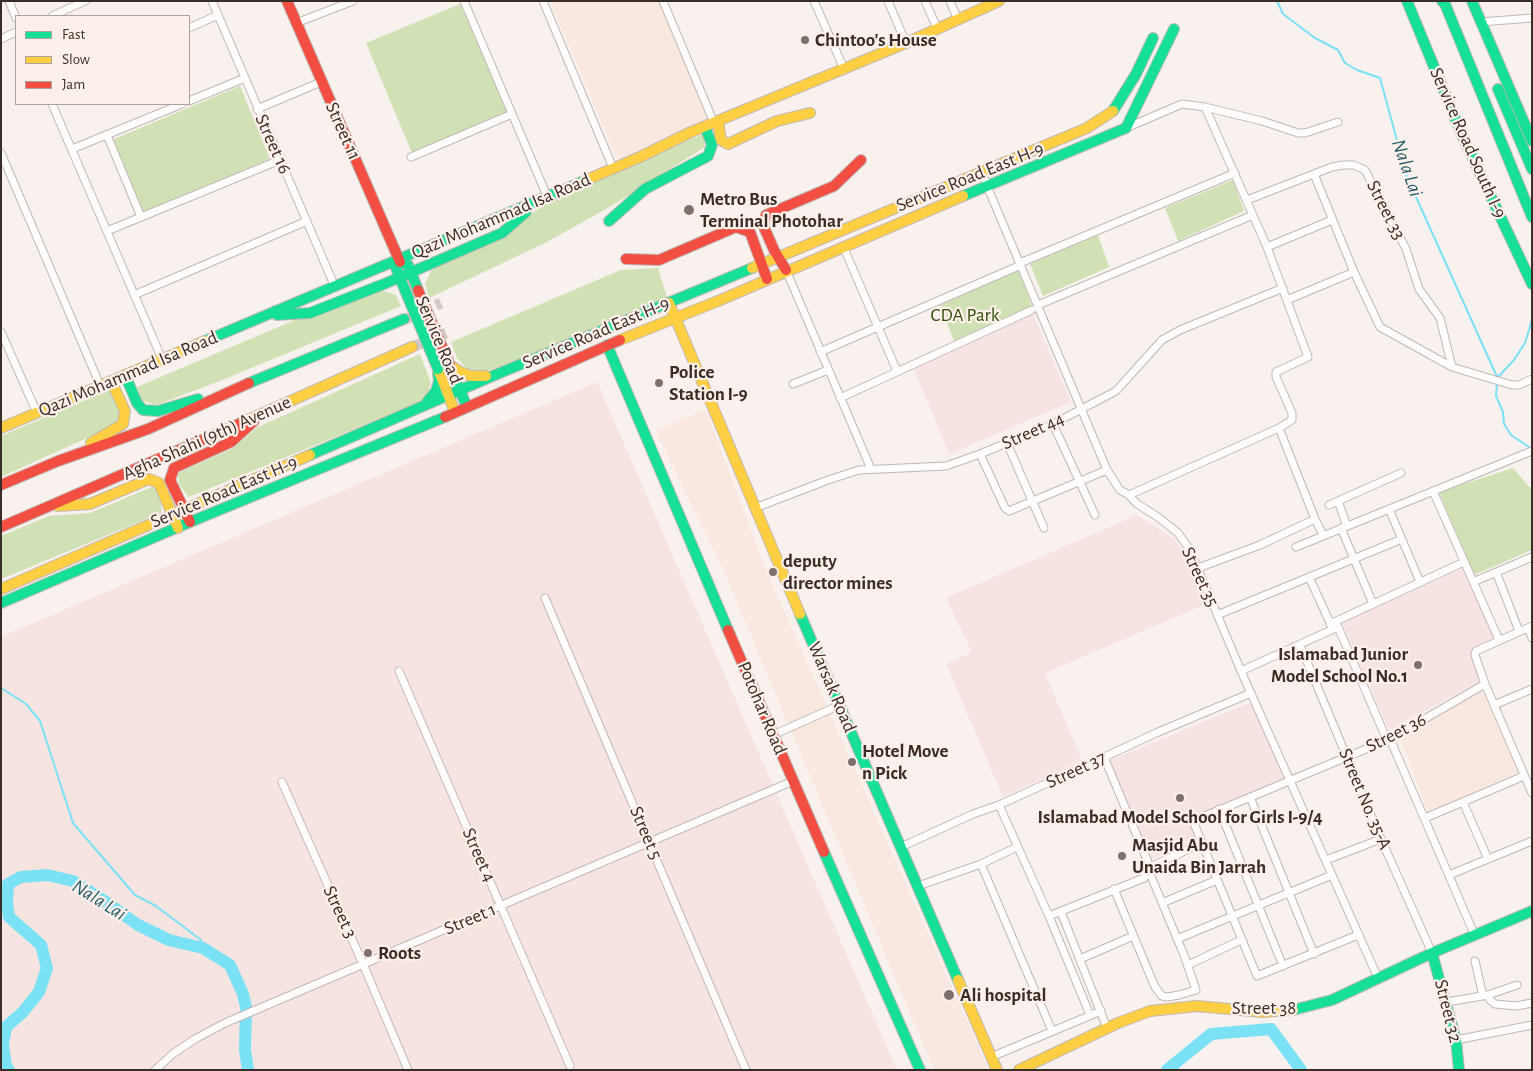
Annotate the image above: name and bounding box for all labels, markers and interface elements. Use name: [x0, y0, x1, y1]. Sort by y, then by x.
legend: [15, 15, 190, 105]
text: Fast: [62, 27, 85, 42]
place label: Chintoo's House: [815, 29, 937, 51]
marker: Chintoo's House: [799, 34, 811, 46]
text: Slow: [62, 52, 90, 67]
street label: Service Road South I-9: [1425, 64, 1511, 222]
text: Jam: [62, 77, 85, 92]
street label: Street 11: [320, 99, 366, 163]
street label: Street 16: [250, 110, 296, 178]
water label: Nala Lai: [1386, 136, 1428, 200]
street label: Service Road East H-9: [893, 137, 1047, 217]
street label: Qazi Mohammad Isa Road: [408, 168, 594, 264]
street label: Street 33: [1361, 177, 1411, 243]
place label: Metro Bus Terminal Photohar: [700, 188, 843, 232]
marker: Metro Bus Terminal Photohar: [682, 203, 696, 217]
street label: Service Road East H-9: [519, 292, 673, 374]
street label: Service Road: [410, 293, 468, 387]
park label: CDA Park: [931, 304, 999, 326]
street label: Qazi Mohammad Isa Road: [35, 326, 221, 422]
place label: Police Station I-9: [669, 361, 748, 405]
marker: Police Station I-9: [653, 377, 665, 389]
street label: Agha Shahi (9th) Avenue: [119, 391, 295, 485]
street label: Street 44: [998, 407, 1068, 455]
street label: Service Road East H-9: [147, 451, 301, 533]
street label: Street 35: [1176, 543, 1224, 611]
place label: deputy director mines: [783, 550, 892, 594]
marker: deputy director mines: [767, 566, 779, 578]
street label: Warsak Road: [803, 638, 861, 736]
place label: Islamabad Junior Model School No.1: [1271, 643, 1408, 687]
street label: Potohar Road: [732, 658, 792, 758]
marker: Islamabad Junior Model School No.1: [1412, 659, 1424, 671]
street label: Street 36: [1362, 708, 1430, 758]
place label: Hotel Move n Pick: [862, 740, 948, 784]
street label: Street No. 35-A: [1333, 745, 1397, 853]
street label: Street 37: [1042, 746, 1110, 794]
marker: Hotel Move n Pick: [846, 756, 858, 768]
marker: Islamabad Model School for Girls I-9/4: [1174, 792, 1186, 804]
street label: Street 5: [625, 803, 667, 863]
place label: Islamabad Model School for Girls I-9/4: [1038, 806, 1322, 828]
street label: Street 4: [457, 824, 501, 886]
place label: Masjid Abu Unaida Bin Jarrah: [1132, 834, 1266, 878]
marker: Masjid Abu Unaida Bin Jarrah: [1116, 850, 1128, 862]
water label: Nala Lai: [68, 874, 130, 926]
street label: Street 3: [318, 882, 362, 942]
street label: Street 1: [441, 898, 499, 940]
place label: Roots: [378, 942, 421, 964]
marker: Roots: [362, 947, 374, 959]
street label: Street 32: [1429, 977, 1467, 1045]
place label: Ali hospital: [960, 984, 1047, 1006]
marker: Ali hospital: [942, 988, 956, 1002]
street label: Street 38: [1232, 997, 1296, 1019]

